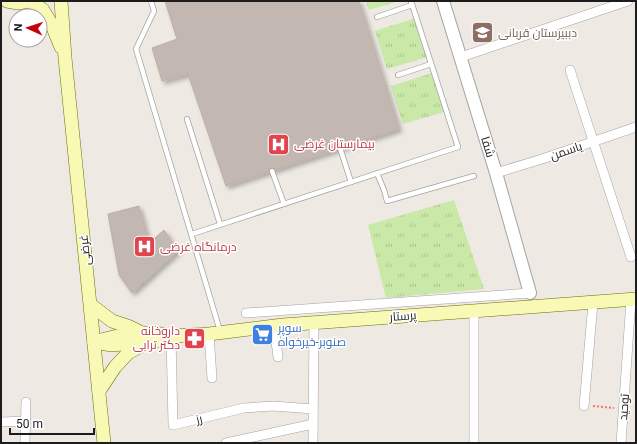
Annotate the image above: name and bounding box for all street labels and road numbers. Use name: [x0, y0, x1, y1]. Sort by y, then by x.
street label: شفا: [478, 135, 498, 159]
street label: یاسمن: [548, 139, 585, 163]
street label: غرضی: [76, 234, 94, 266]
street label: پرستار: [388, 308, 418, 326]
street label: توحید: [616, 392, 632, 421]
street label: رز: [193, 411, 204, 427]

